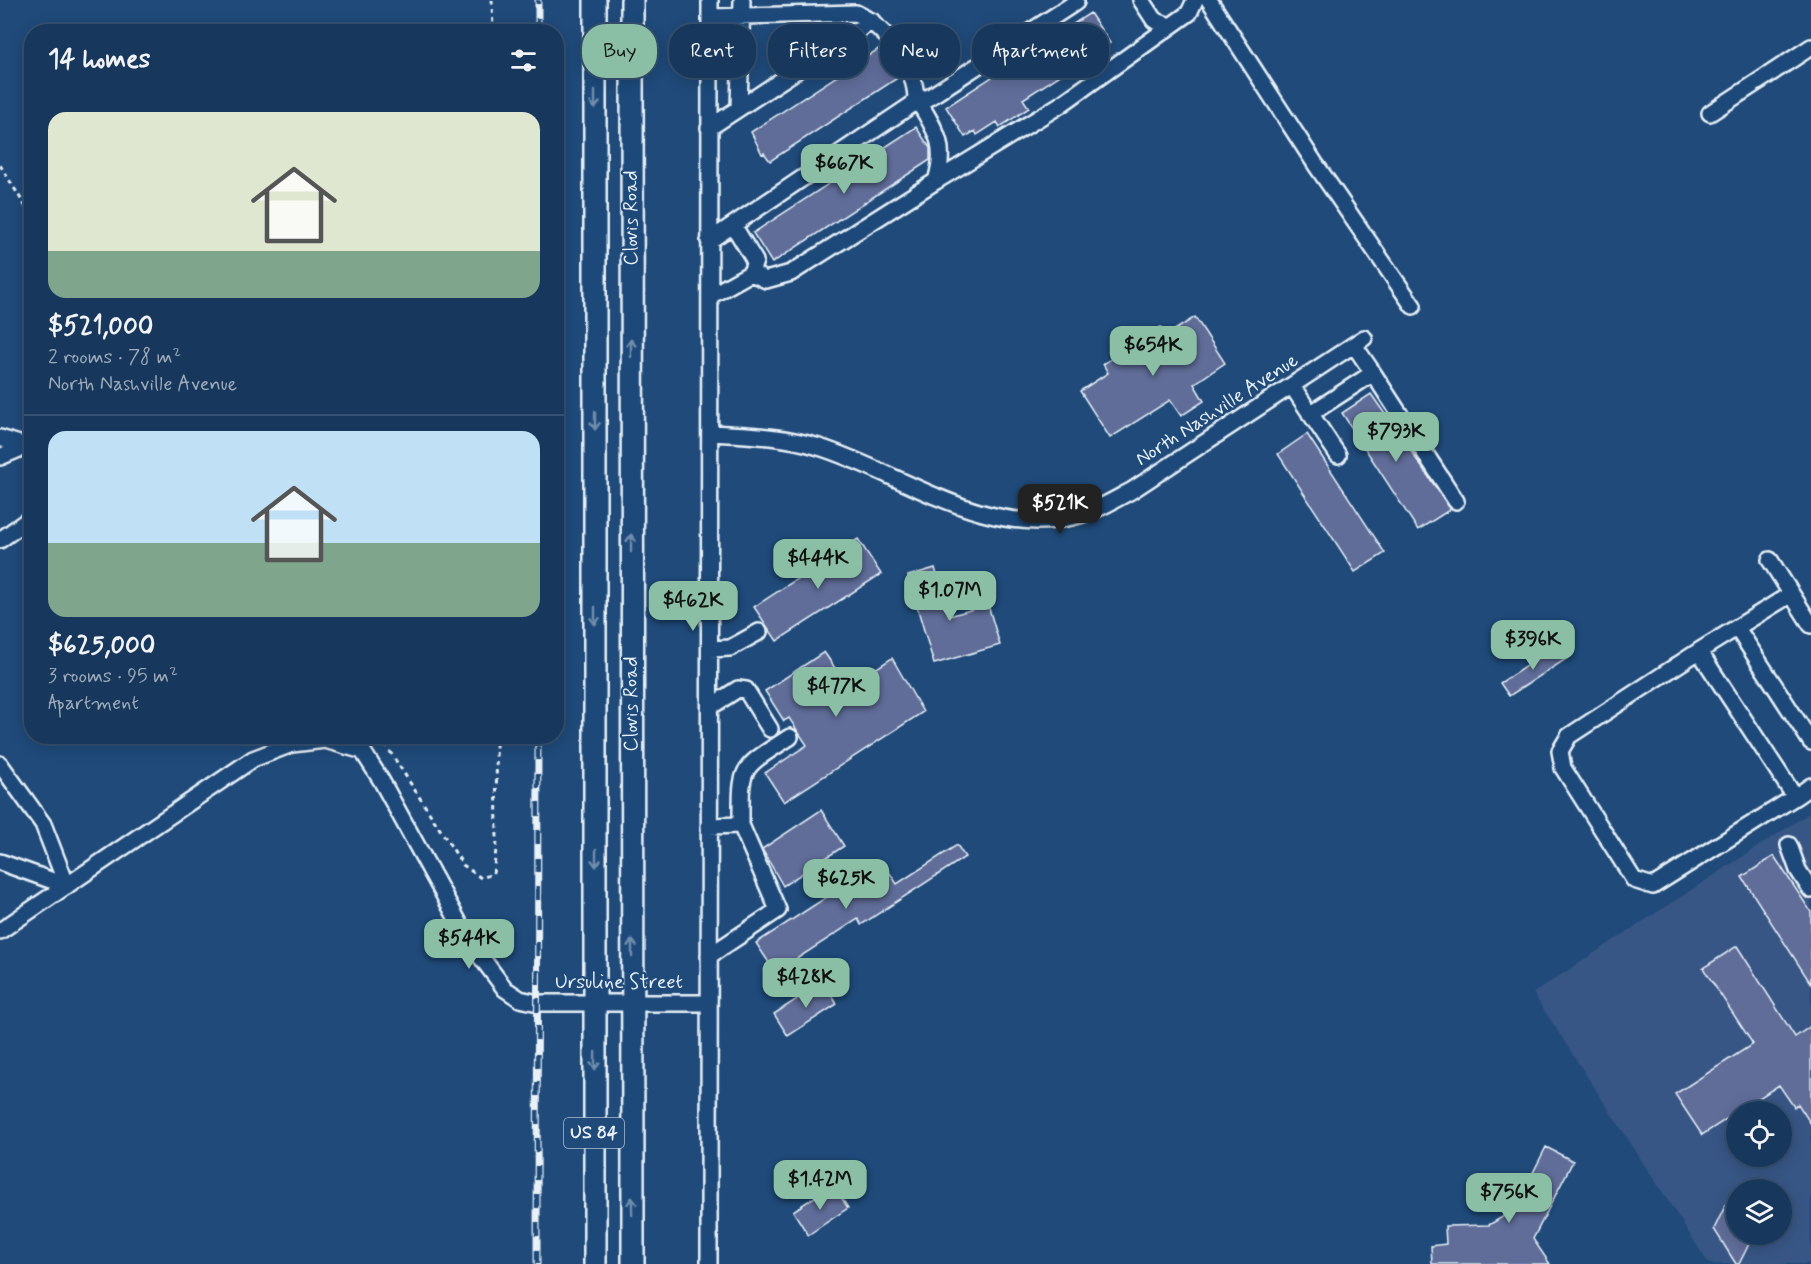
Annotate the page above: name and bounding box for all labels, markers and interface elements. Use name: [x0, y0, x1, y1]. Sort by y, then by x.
chip: Buy: [582, 24, 657, 78]
chip: Rent: [669, 24, 756, 78]
chip: Filters: [768, 24, 868, 78]
chip: New: [880, 24, 960, 78]
chip: Apartment: [972, 24, 1109, 78]
text: 14 homes: [48, 43, 150, 77]
icon: filters: [507, 44, 540, 77]
one-way arrow: [589, 90, 601, 110]
pin: $667K: [802, 144, 886, 195]
text: $667K: [815, 150, 873, 177]
icon: home: [240, 151, 348, 259]
street label: Clovis Road: [618, 170, 645, 266]
text: $521,000: [48, 310, 153, 344]
pin: $654K: [1111, 326, 1195, 377]
text: $654K: [1124, 332, 1182, 359]
one-way arrow: [625, 338, 637, 358]
text: 2 rooms · 78 m²: [48, 344, 181, 371]
street label: North Nashville Avenue: [1130, 347, 1304, 473]
text: North Nashville Avenue: [48, 371, 237, 398]
one-way arrow: [589, 411, 601, 431]
pin: $793K: [1354, 412, 1438, 463]
text: $793K: [1367, 418, 1425, 445]
icon: home: [240, 470, 348, 578]
pin: $521K: [1018, 484, 1102, 535]
text: $521K: [1032, 490, 1088, 517]
one-way arrow: [625, 533, 637, 553]
pin: $444K: [776, 539, 860, 590]
text: $444K: [787, 545, 849, 572]
pin: $1.07M: [901, 571, 999, 622]
text: $1.07M: [918, 577, 982, 604]
pin: $462K: [651, 581, 735, 632]
text: $462K: [663, 587, 723, 614]
one-way arrow: [589, 606, 601, 626]
pin: $396K: [1491, 620, 1575, 671]
text: $396K: [1505, 626, 1561, 653]
text: $625,000: [48, 629, 155, 663]
street label: Clovis Road: [618, 656, 645, 752]
text: 3 rooms · 95 m²: [48, 663, 178, 690]
pin: $477K: [794, 667, 878, 718]
text: $477K: [807, 673, 865, 700]
text: Apartment: [48, 690, 139, 717]
one-way arrow: [590, 848, 602, 868]
pin: $625K: [804, 859, 888, 910]
text: $625K: [817, 865, 875, 892]
pin: $544K: [427, 919, 511, 970]
text: $544K: [438, 925, 500, 952]
one-way arrow: [626, 938, 638, 958]
pin: $428K: [764, 958, 848, 1009]
text: $428K: [777, 964, 835, 991]
street label: Ursuline Street: [555, 969, 683, 996]
one-way arrow: [589, 1051, 601, 1071]
map controls: [1726, 1101, 1792, 1245]
button: locate: [1726, 1101, 1792, 1167]
road number: US 84: [564, 1118, 624, 1148]
pin: $1.42M: [771, 1160, 869, 1211]
text: $1.42M: [788, 1166, 852, 1193]
pin: $756K: [1467, 1173, 1551, 1224]
text: $756K: [1480, 1179, 1538, 1206]
button: layers: [1726, 1179, 1792, 1245]
one-way arrow: [626, 1196, 638, 1216]

